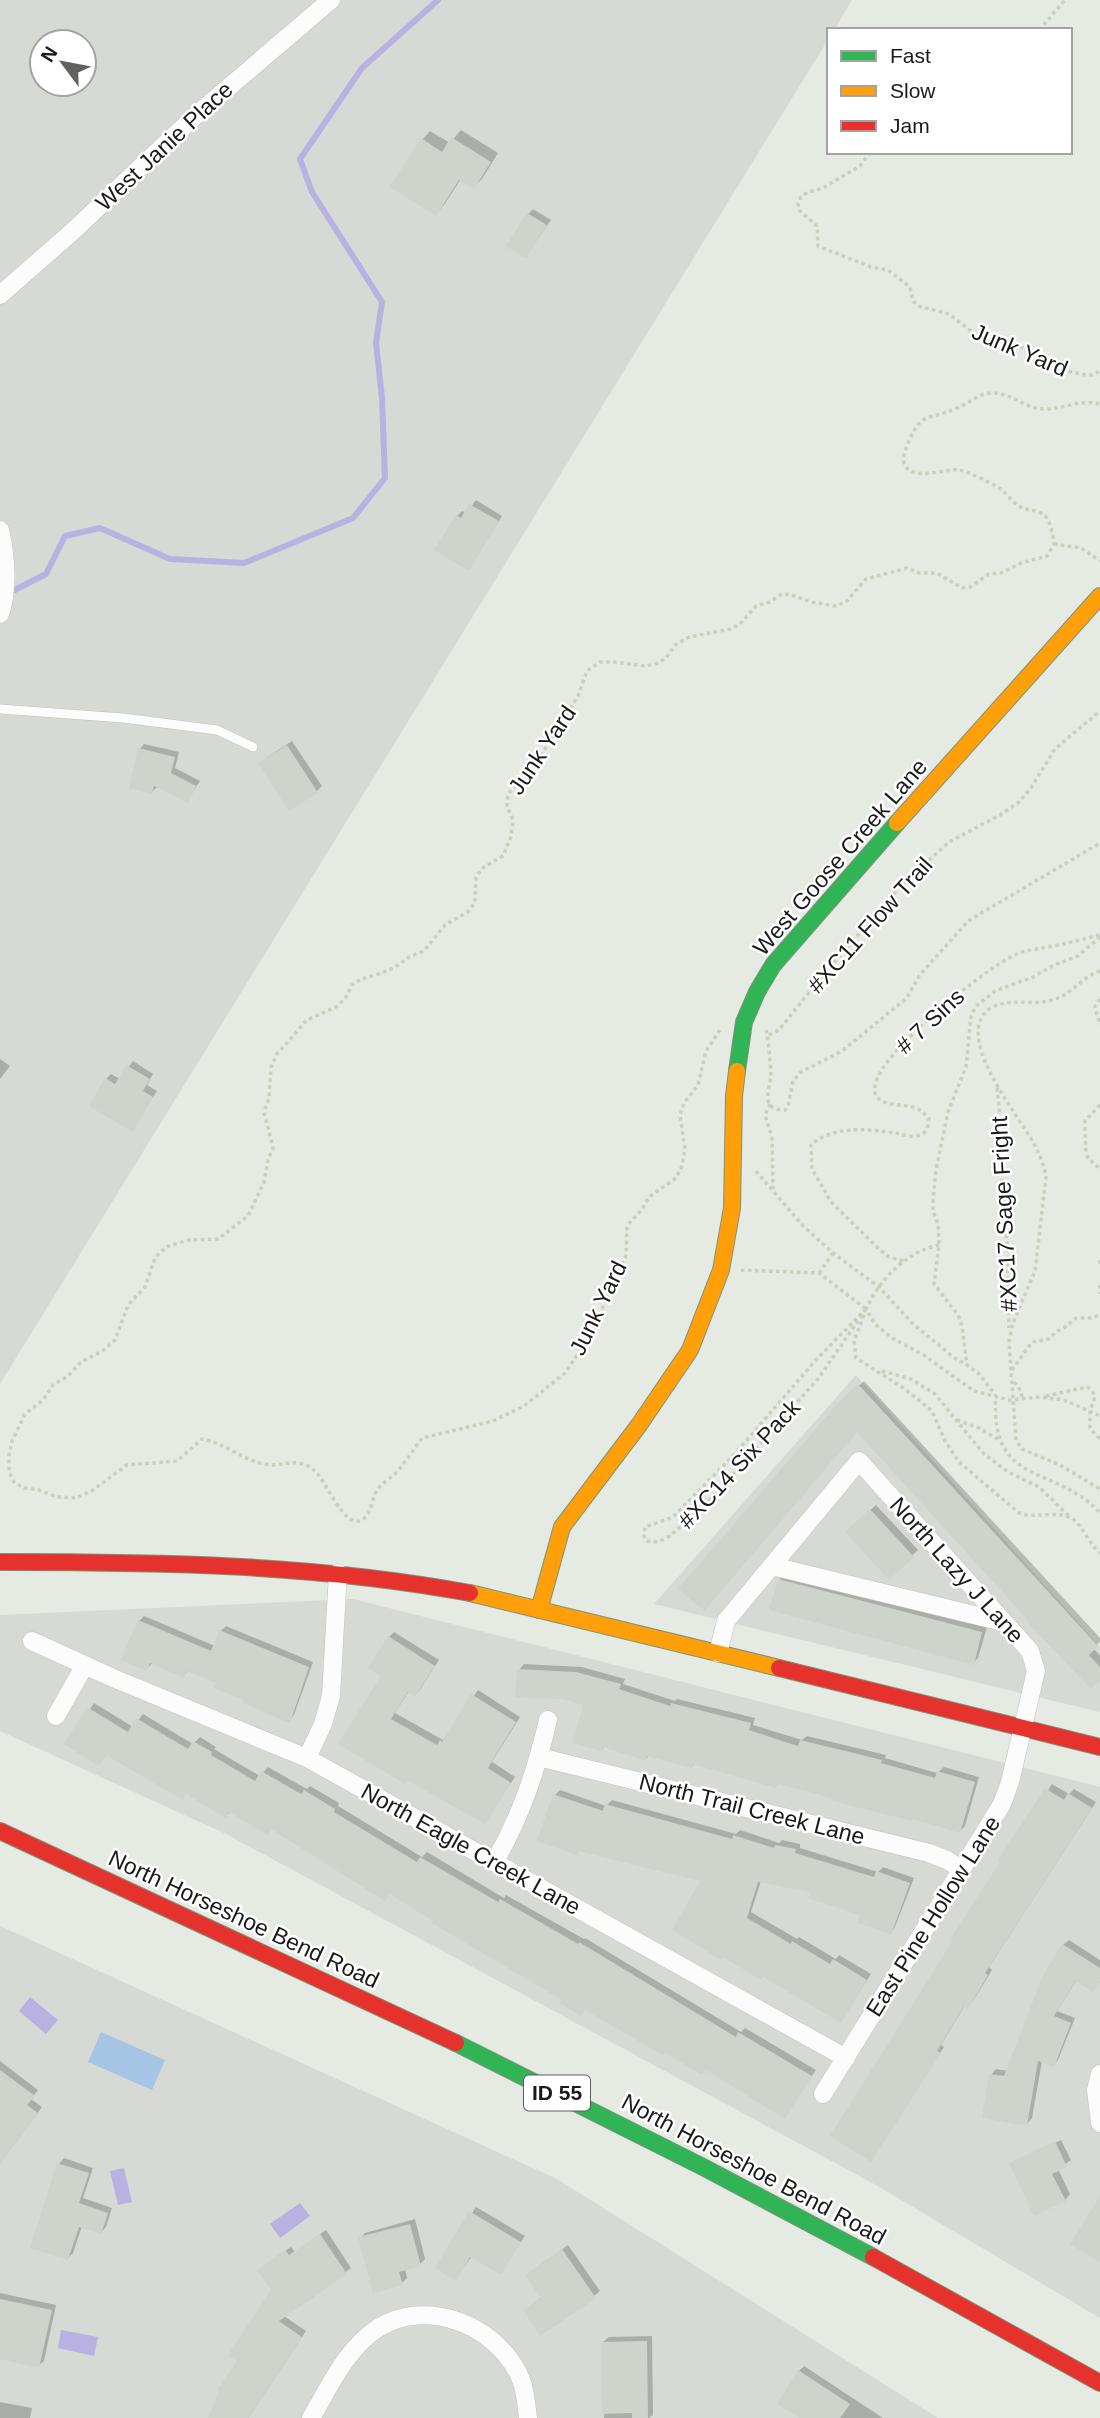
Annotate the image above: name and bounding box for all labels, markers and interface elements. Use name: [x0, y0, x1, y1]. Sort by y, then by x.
north arrow: [28, 28, 98, 98]
legend: [827, 28, 1072, 154]
text: N: [36, 43, 62, 66]
text: Fast: [890, 44, 931, 67]
street label: West Janie Place: [90, 76, 238, 216]
text: Slow: [890, 79, 936, 102]
text: Jam: [890, 114, 930, 137]
street label: Junk Yard: [968, 318, 1072, 382]
street label: Junk Yard: [503, 701, 581, 799]
street label: West Goose Creek Lane: [748, 754, 932, 960]
street label: #XC11 Flow Trail: [802, 852, 938, 998]
street label: # 7 Sins: [891, 983, 969, 1059]
street label: #XC17 Sage Fright: [986, 1115, 1022, 1312]
street label: Junk Yard: [564, 1257, 632, 1359]
street label: #XC14 Six Pack: [673, 1394, 806, 1534]
street label: North Lazy J Lane: [885, 1492, 1029, 1648]
street label: North Trail Creek Lane: [637, 1768, 867, 1850]
street label: North Eagle Creek Lane: [357, 1778, 585, 1920]
street label: East Pine Hollow Lane: [861, 1811, 1005, 2021]
street label: North Horseshoe Bend Road: [105, 1845, 383, 1993]
road number: ID 55: [524, 2076, 590, 2110]
street label: North Horseshoe Bend Road: [618, 2088, 890, 2250]

